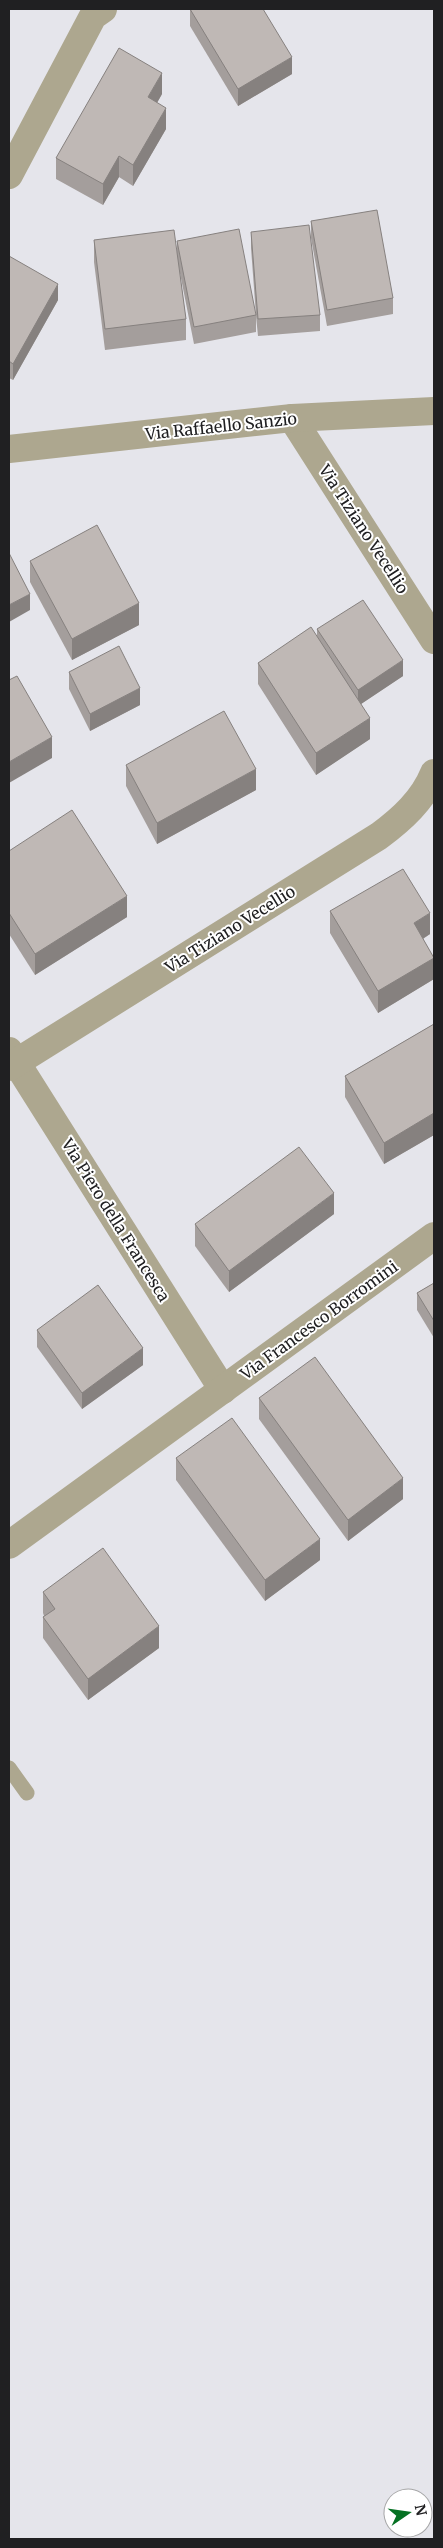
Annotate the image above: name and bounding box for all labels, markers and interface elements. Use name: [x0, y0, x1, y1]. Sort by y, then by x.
street label: Via Raffaello Sanzio: [143, 408, 298, 444]
street label: Via Tiziano Vecellio: [314, 460, 413, 597]
street label: Via Tiziano Vecellio: [160, 881, 299, 978]
street label: Via Piero della Francesca: [57, 1134, 175, 1306]
street label: Via Francesco Borromini: [236, 1256, 402, 1384]
north arrow: [383, 2488, 433, 2538]
text: N: [411, 2503, 431, 2517]

